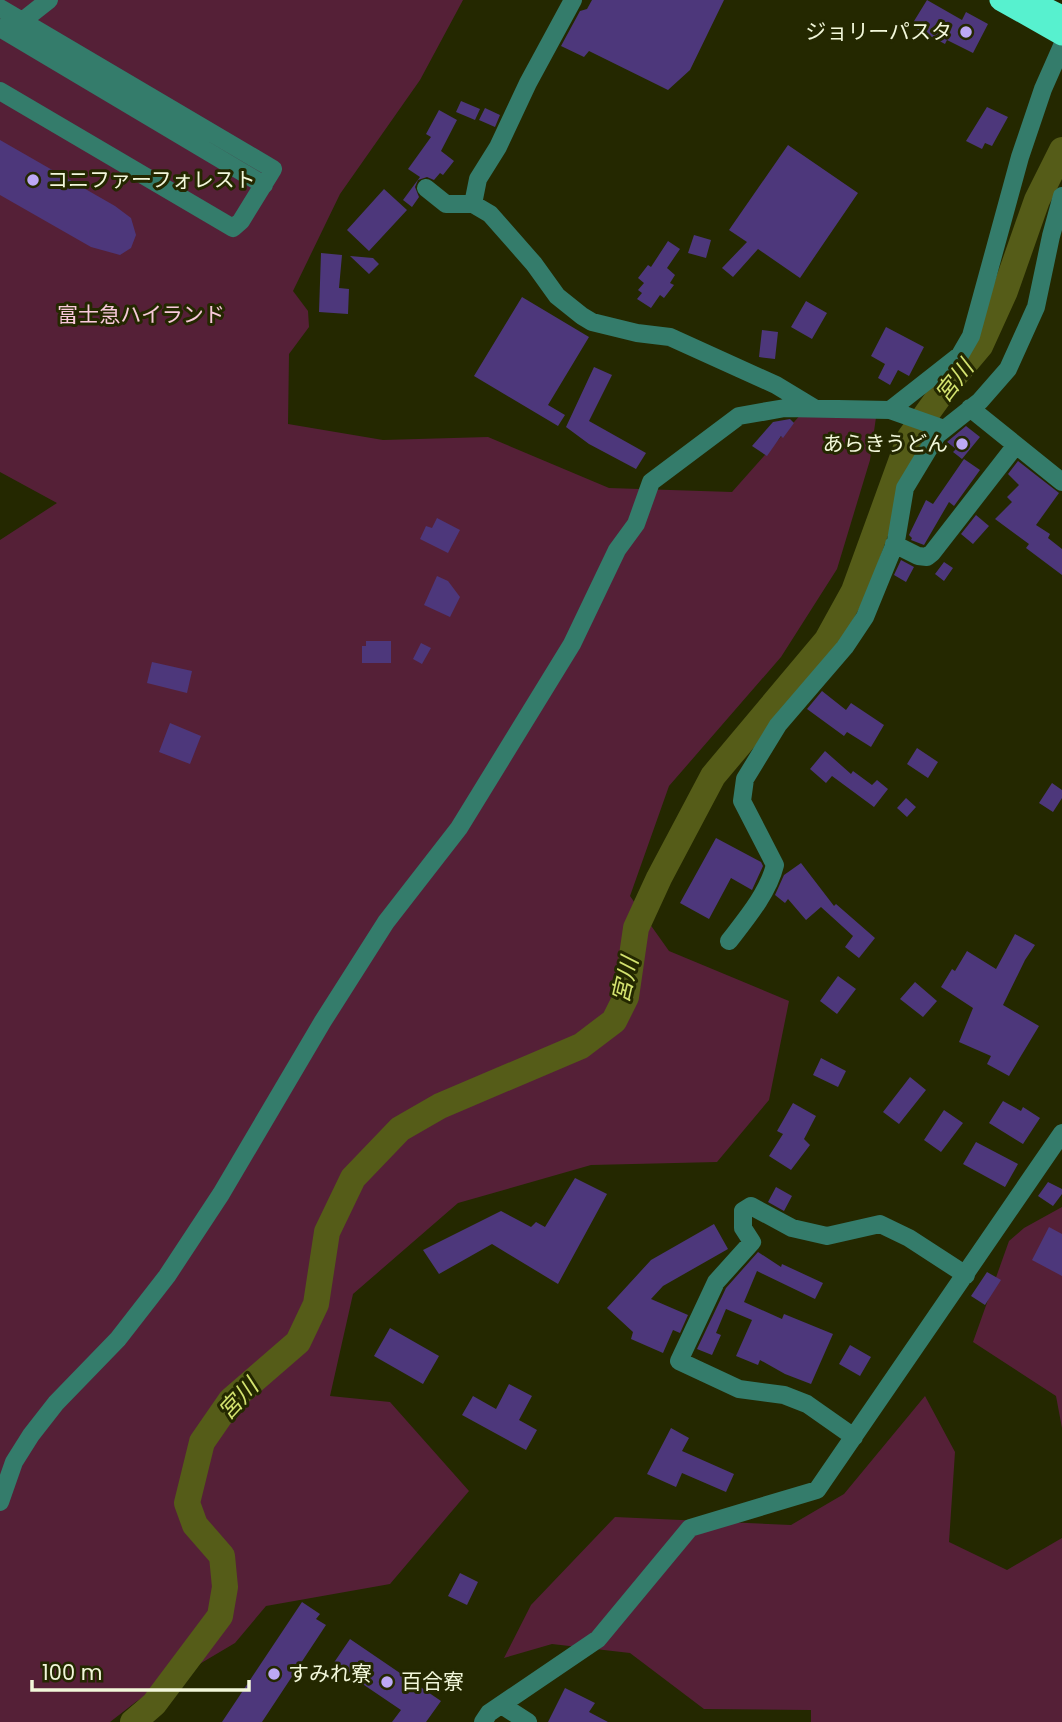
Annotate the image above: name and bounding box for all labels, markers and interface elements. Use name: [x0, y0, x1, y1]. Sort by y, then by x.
place label: ジョリーパスタ: [805, 17, 952, 46]
marker: ジョリーパスタ: [958, 24, 974, 40]
place label: コニファーフォレスト: [47, 165, 256, 194]
marker: コニファーフォレスト: [25, 172, 41, 188]
park label: 富士急ハイランド: [57, 300, 225, 329]
water label: 宮川: [927, 351, 983, 409]
place label: あらきうどん: [822, 429, 948, 458]
marker: あらきうどん: [954, 436, 970, 452]
water label: 宮川: [604, 951, 646, 1006]
water label: 宮川: [211, 1369, 267, 1427]
scale bar: [32, 1648, 248, 1692]
text: 100 m: [42, 1658, 102, 1687]
place label: すみれ寮: [288, 1659, 372, 1688]
marker: すみれ寮: [266, 1666, 282, 1682]
place label: 百合寮: [401, 1667, 464, 1696]
marker: 百合寮: [379, 1674, 395, 1690]

